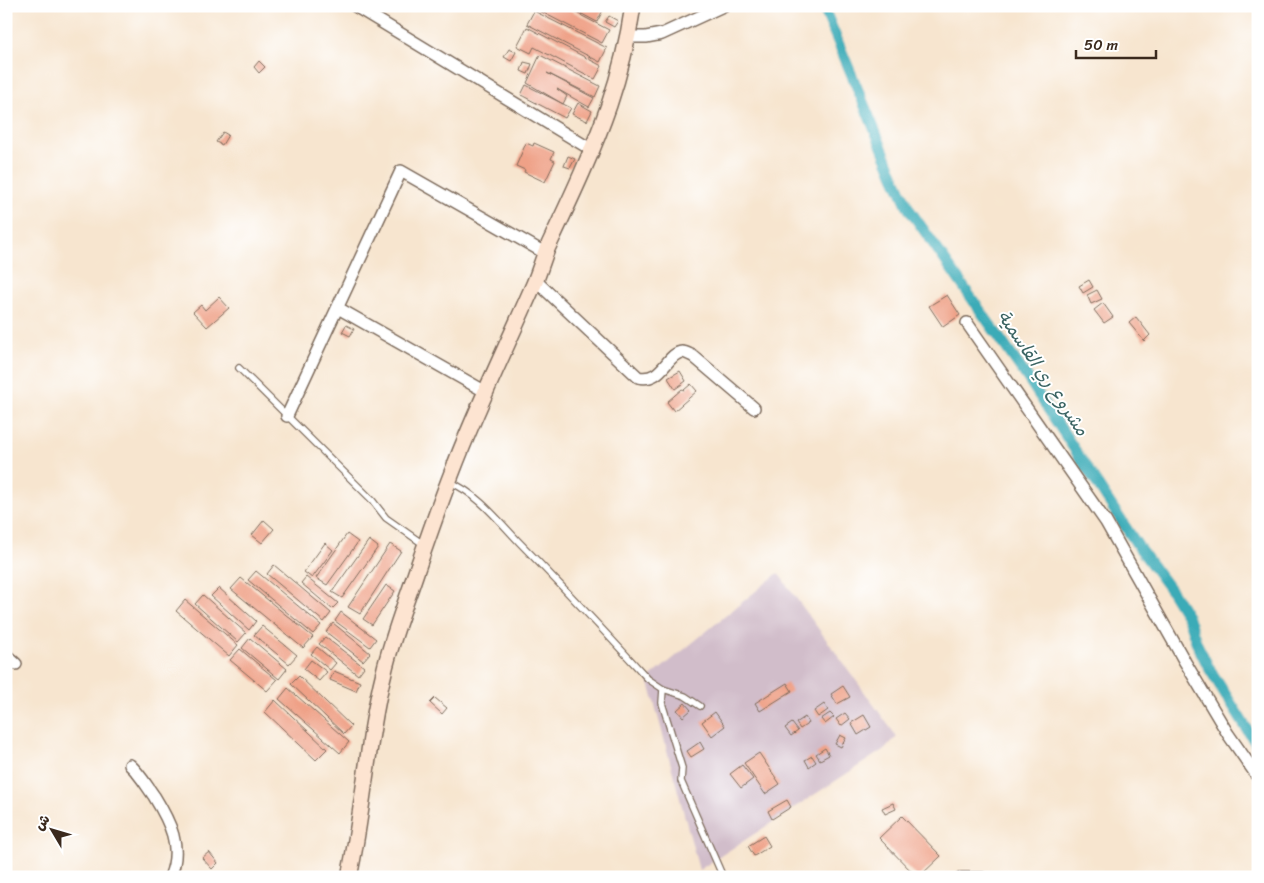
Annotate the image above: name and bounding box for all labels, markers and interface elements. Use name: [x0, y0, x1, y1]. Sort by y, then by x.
scale bar: [1076, 28, 1156, 60]
text: 50 m: [1084, 32, 1119, 58]
water label: مشروع ري القاسمية: [989, 303, 1098, 443]
north arrow: [28, 806, 78, 856]
text: ش: [28, 809, 57, 836]

